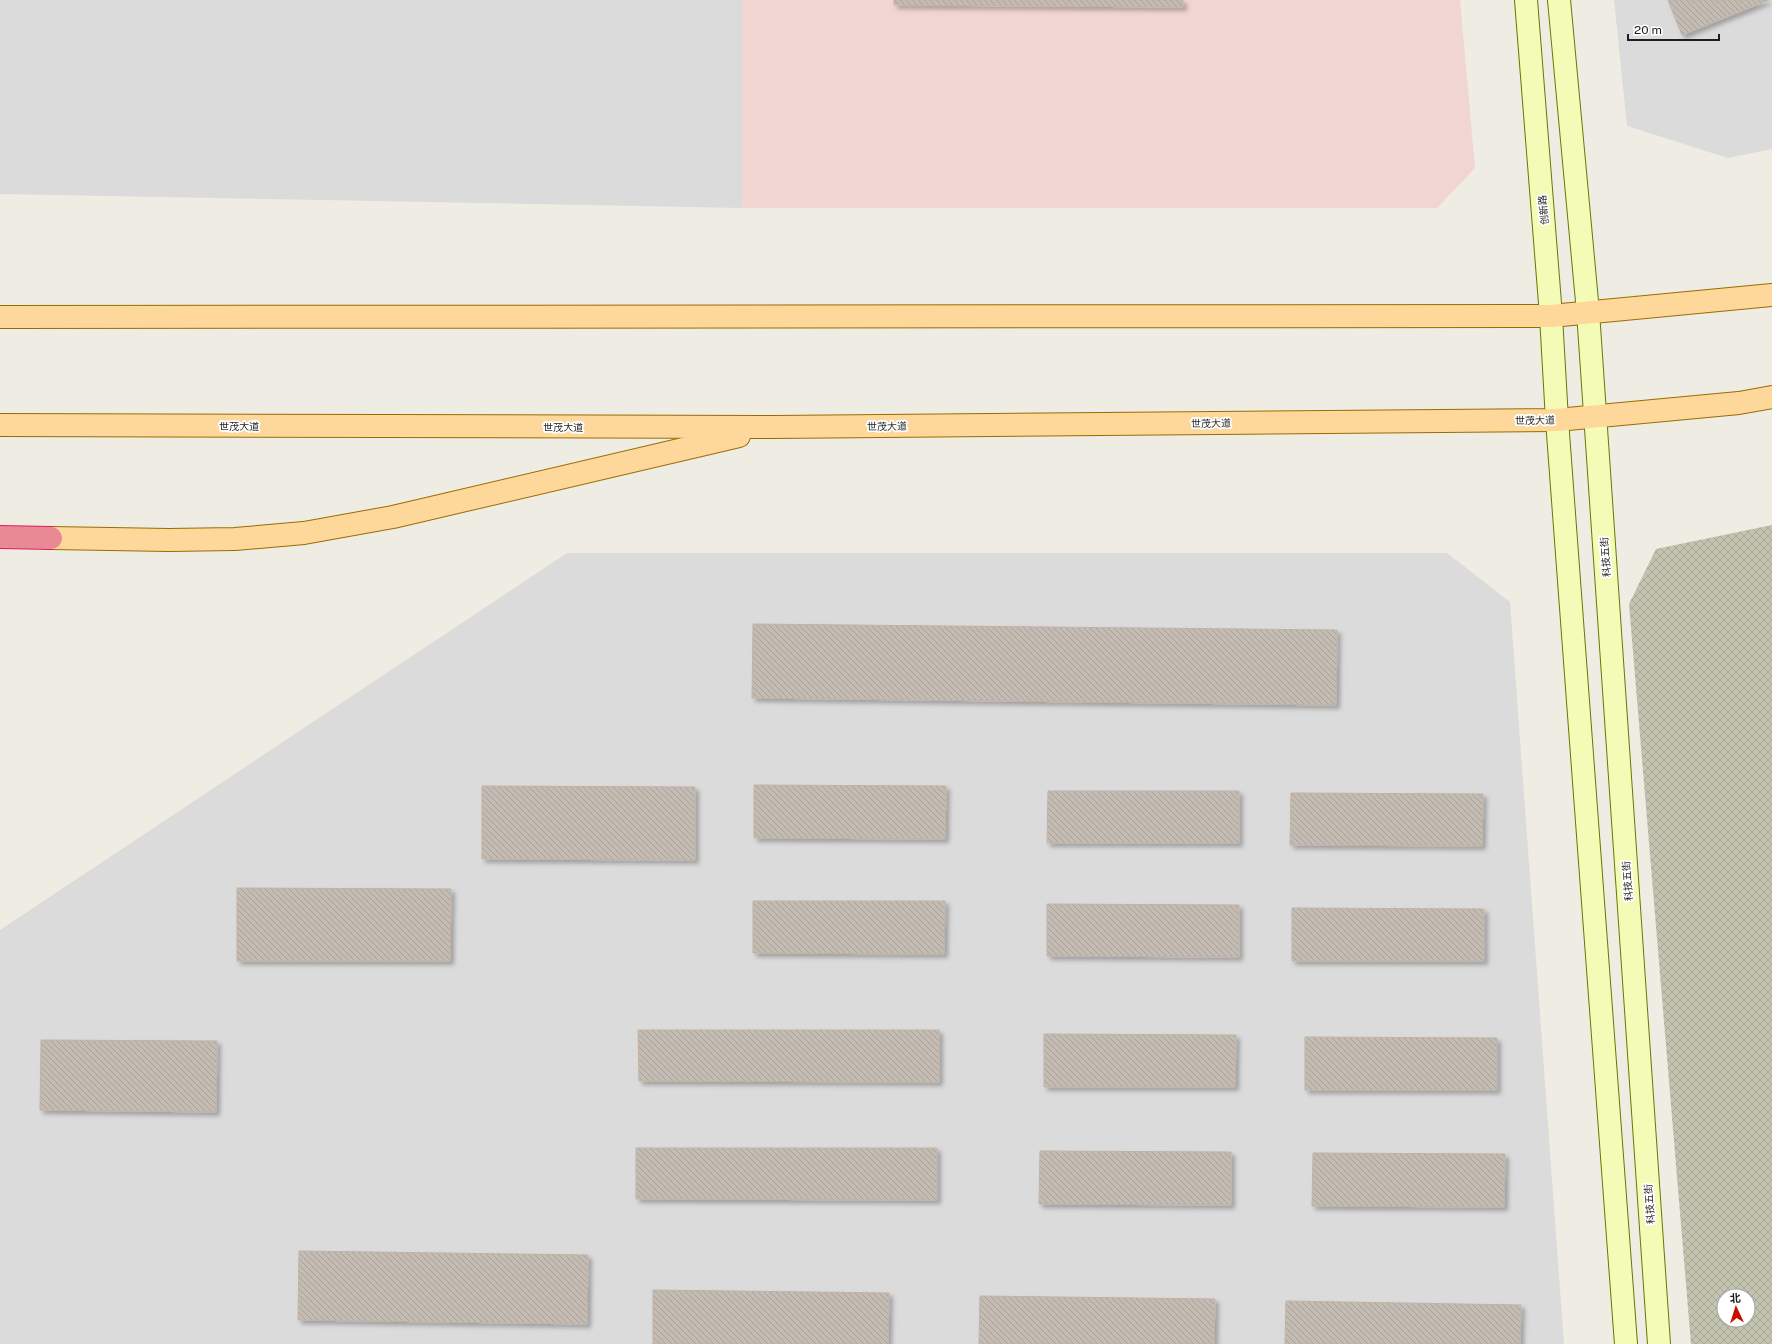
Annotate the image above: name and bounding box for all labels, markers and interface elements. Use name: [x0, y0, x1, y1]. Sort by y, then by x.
scale bar: [1628, 16, 1719, 42]
text: 20 m: [1634, 23, 1662, 37]
street label: 创新路: [1536, 195, 1550, 225]
street label: 世茂大道: [1515, 414, 1555, 426]
street label: 世茂大道: [1191, 417, 1231, 429]
street label: 世茂大道: [219, 420, 259, 432]
street label: 世茂大道: [867, 420, 907, 432]
street label: 世茂大道: [543, 421, 583, 433]
street label: 科技五街: [1598, 537, 1612, 577]
street label: 科技五街: [1620, 861, 1634, 901]
street label: 科技五街: [1642, 1184, 1656, 1224]
north arrow: [1716, 1288, 1756, 1328]
text: 北: [1729, 1292, 1741, 1304]

